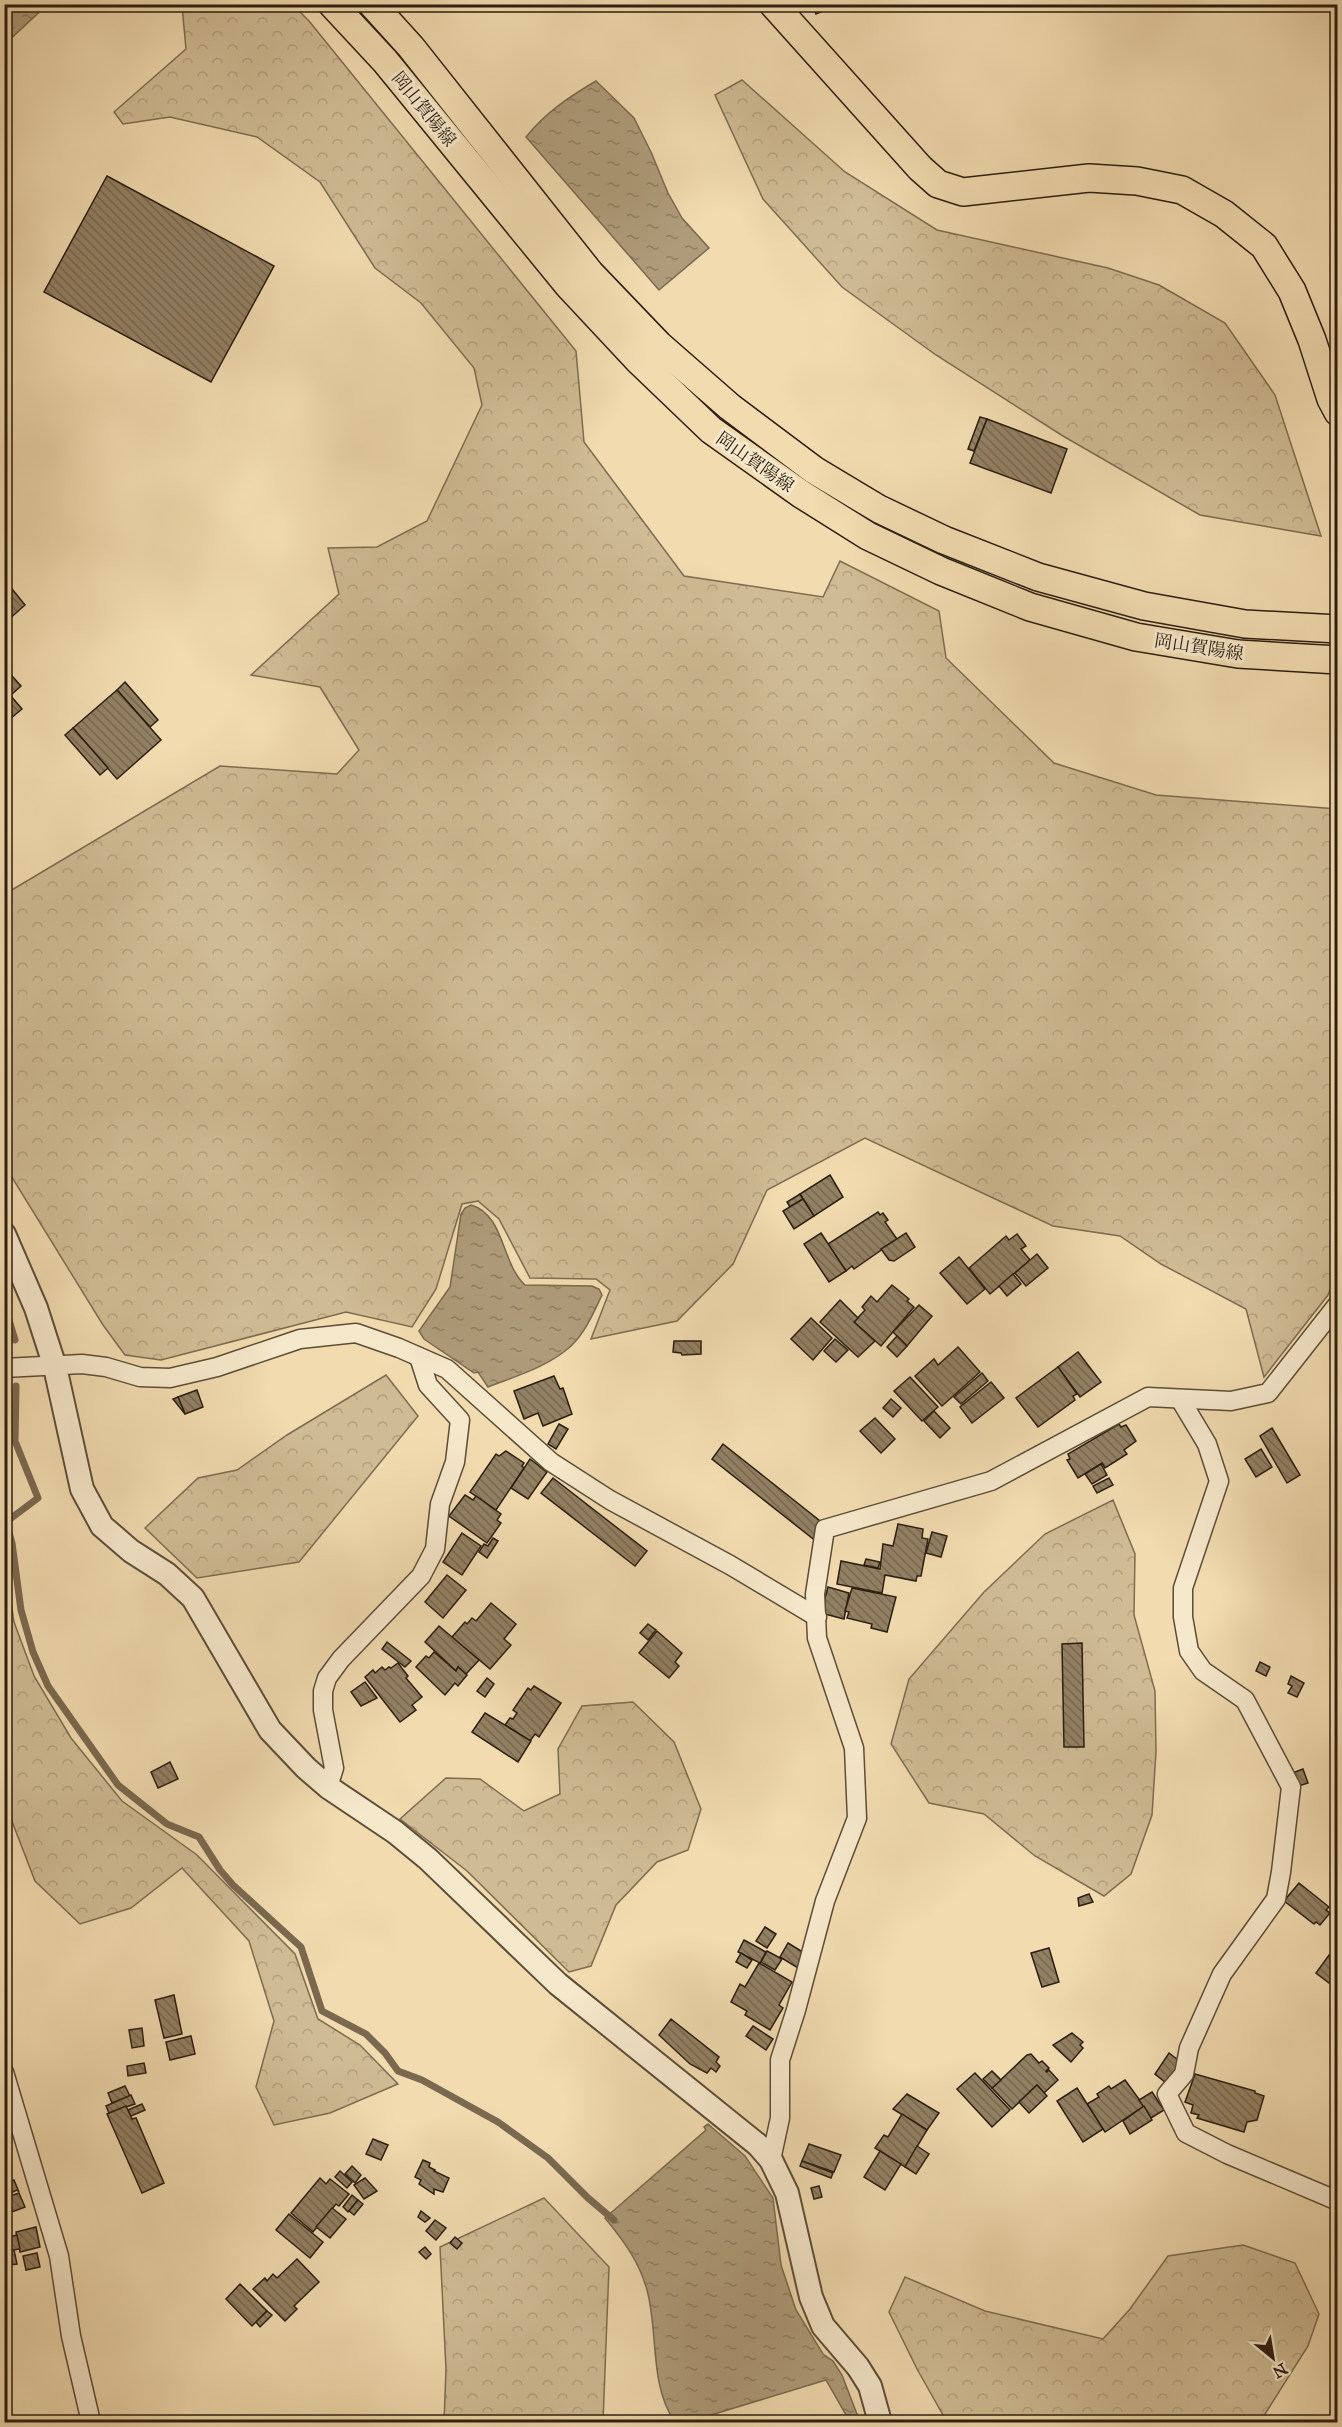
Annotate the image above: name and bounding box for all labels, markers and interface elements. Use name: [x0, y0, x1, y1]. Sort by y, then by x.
street label: 岡山賀陽線: [387, 67, 461, 151]
street label: 岡山賀陽線: [712, 427, 798, 497]
street label: 岡山賀陽線: [1153, 629, 1245, 665]
north arrow: [1243, 2328, 1303, 2388]
text: N: [1269, 2359, 1291, 2382]

